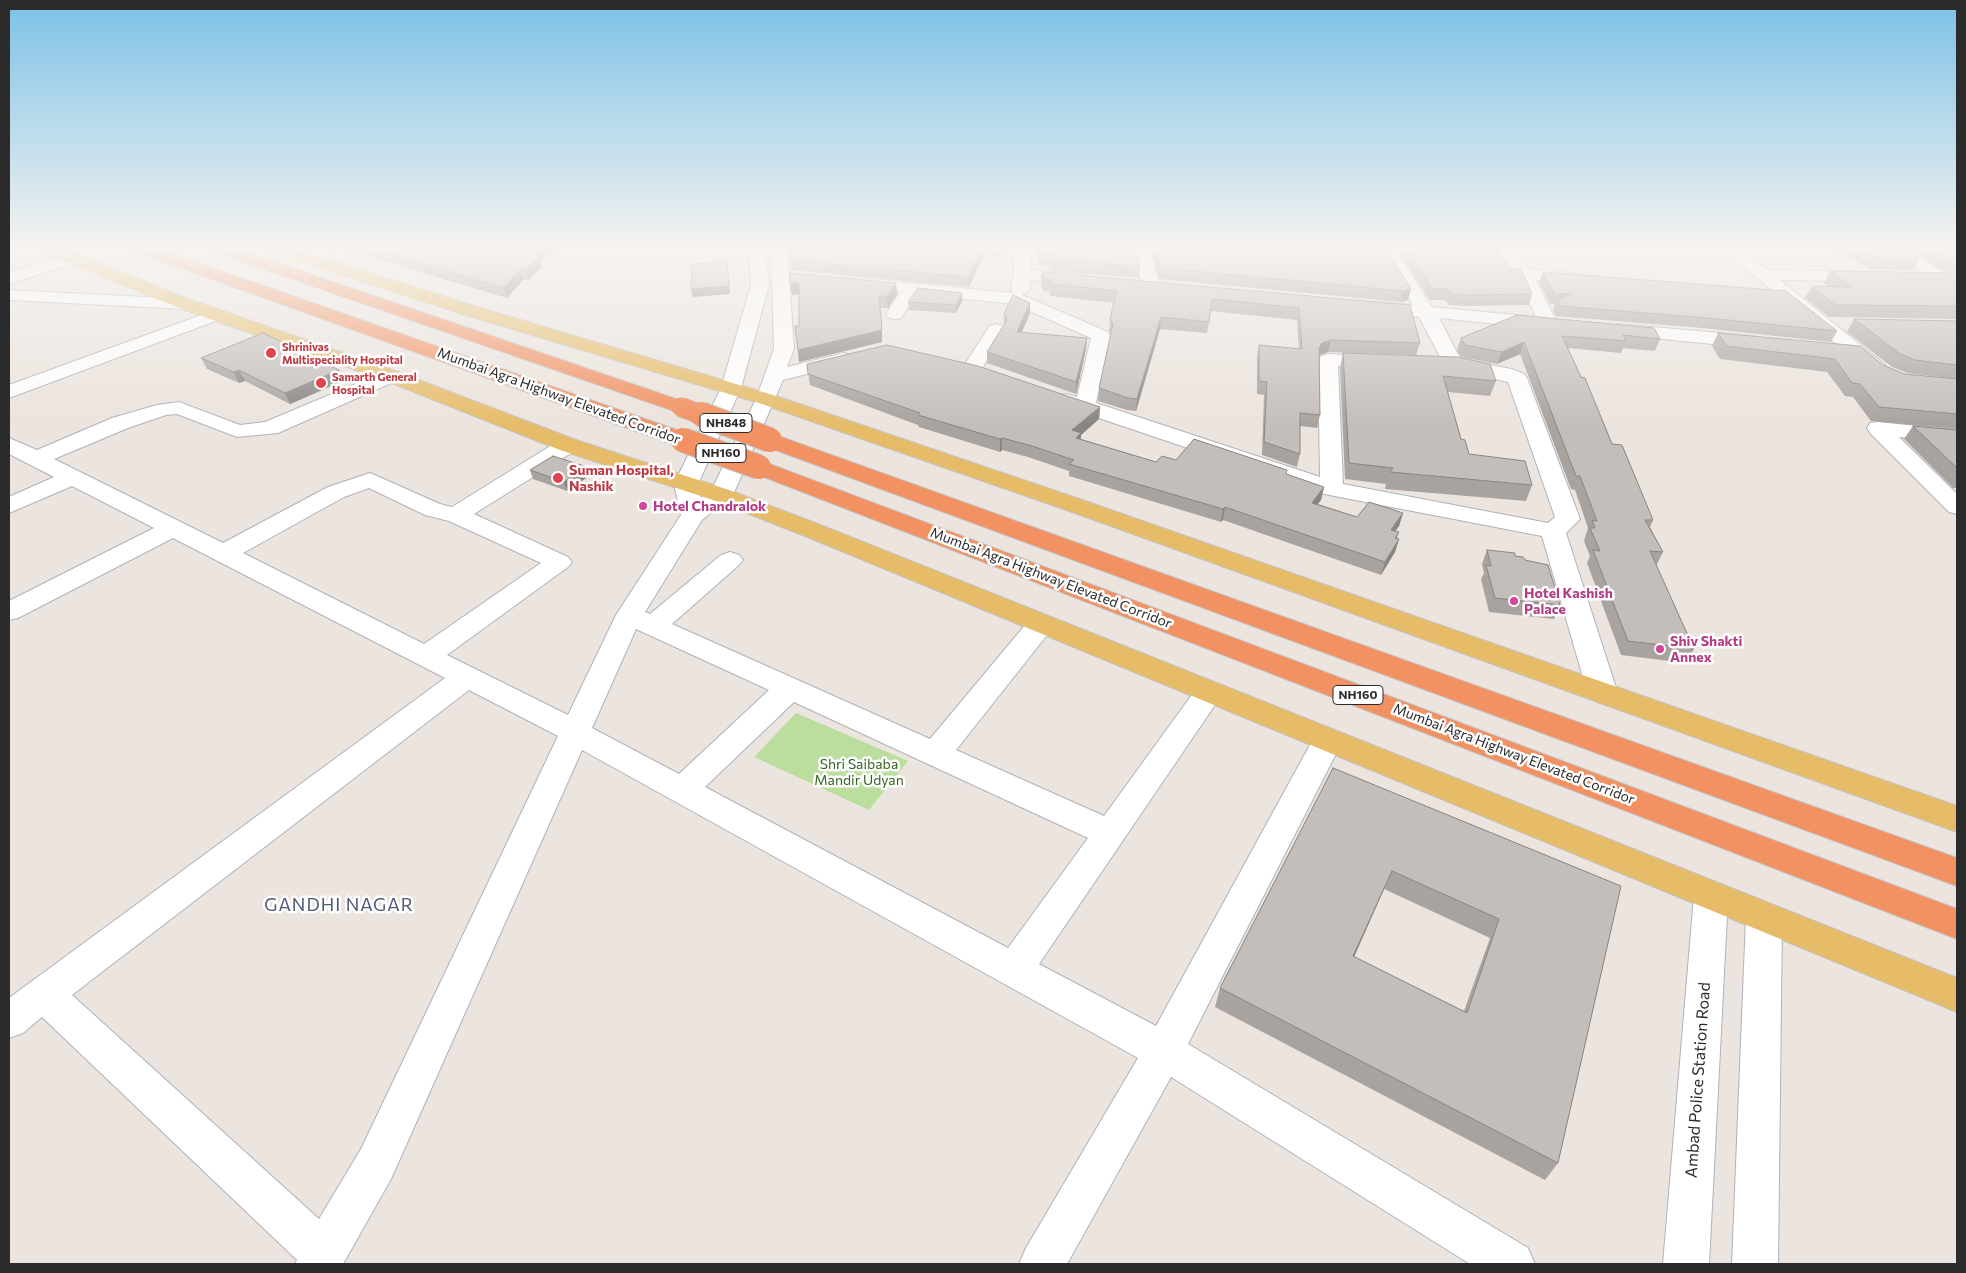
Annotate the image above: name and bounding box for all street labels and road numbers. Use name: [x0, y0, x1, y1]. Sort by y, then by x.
street label: Mumbai Agra Highway Elevated Corridor: [435, 344, 683, 448]
road number: NH848: [700, 413, 752, 432]
road number: NH160: [696, 443, 746, 462]
street label: Mumbai Agra Highway Elevated Corridor: [928, 524, 1174, 632]
road number: NH160: [1333, 686, 1383, 704]
street label: Mumbai Agra Highway Elevated Corridor: [1391, 700, 1637, 808]
street label: Ambad Police Station Road: [1682, 982, 1714, 1178]

